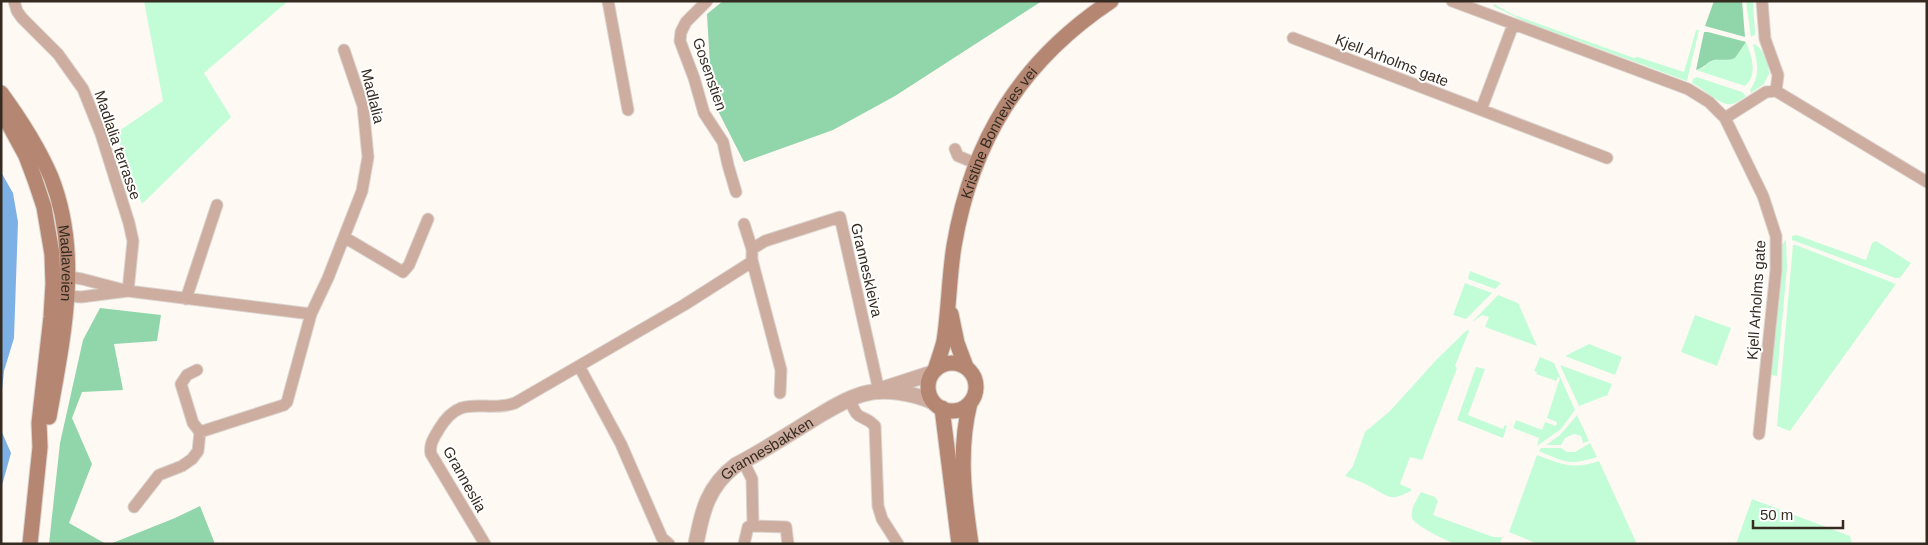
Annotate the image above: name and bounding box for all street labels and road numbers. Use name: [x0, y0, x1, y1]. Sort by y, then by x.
street label: Kjell Arholms gate: [1333, 31, 1451, 89]
street label: Gosenstien: [690, 35, 730, 113]
street label: Kristine Bonnevies vei: [957, 63, 1040, 200]
street label: Madlalia: [358, 67, 388, 126]
street label: Madlalia terrasse: [91, 88, 145, 202]
street label: Granneskleiva: [848, 221, 886, 319]
street label: Madlaveien: [56, 224, 76, 302]
street label: Kjell Arholms gate: [1743, 240, 1769, 360]
street label: Grannesbakken: [717, 413, 816, 483]
street label: Granneslia: [440, 443, 490, 515]

